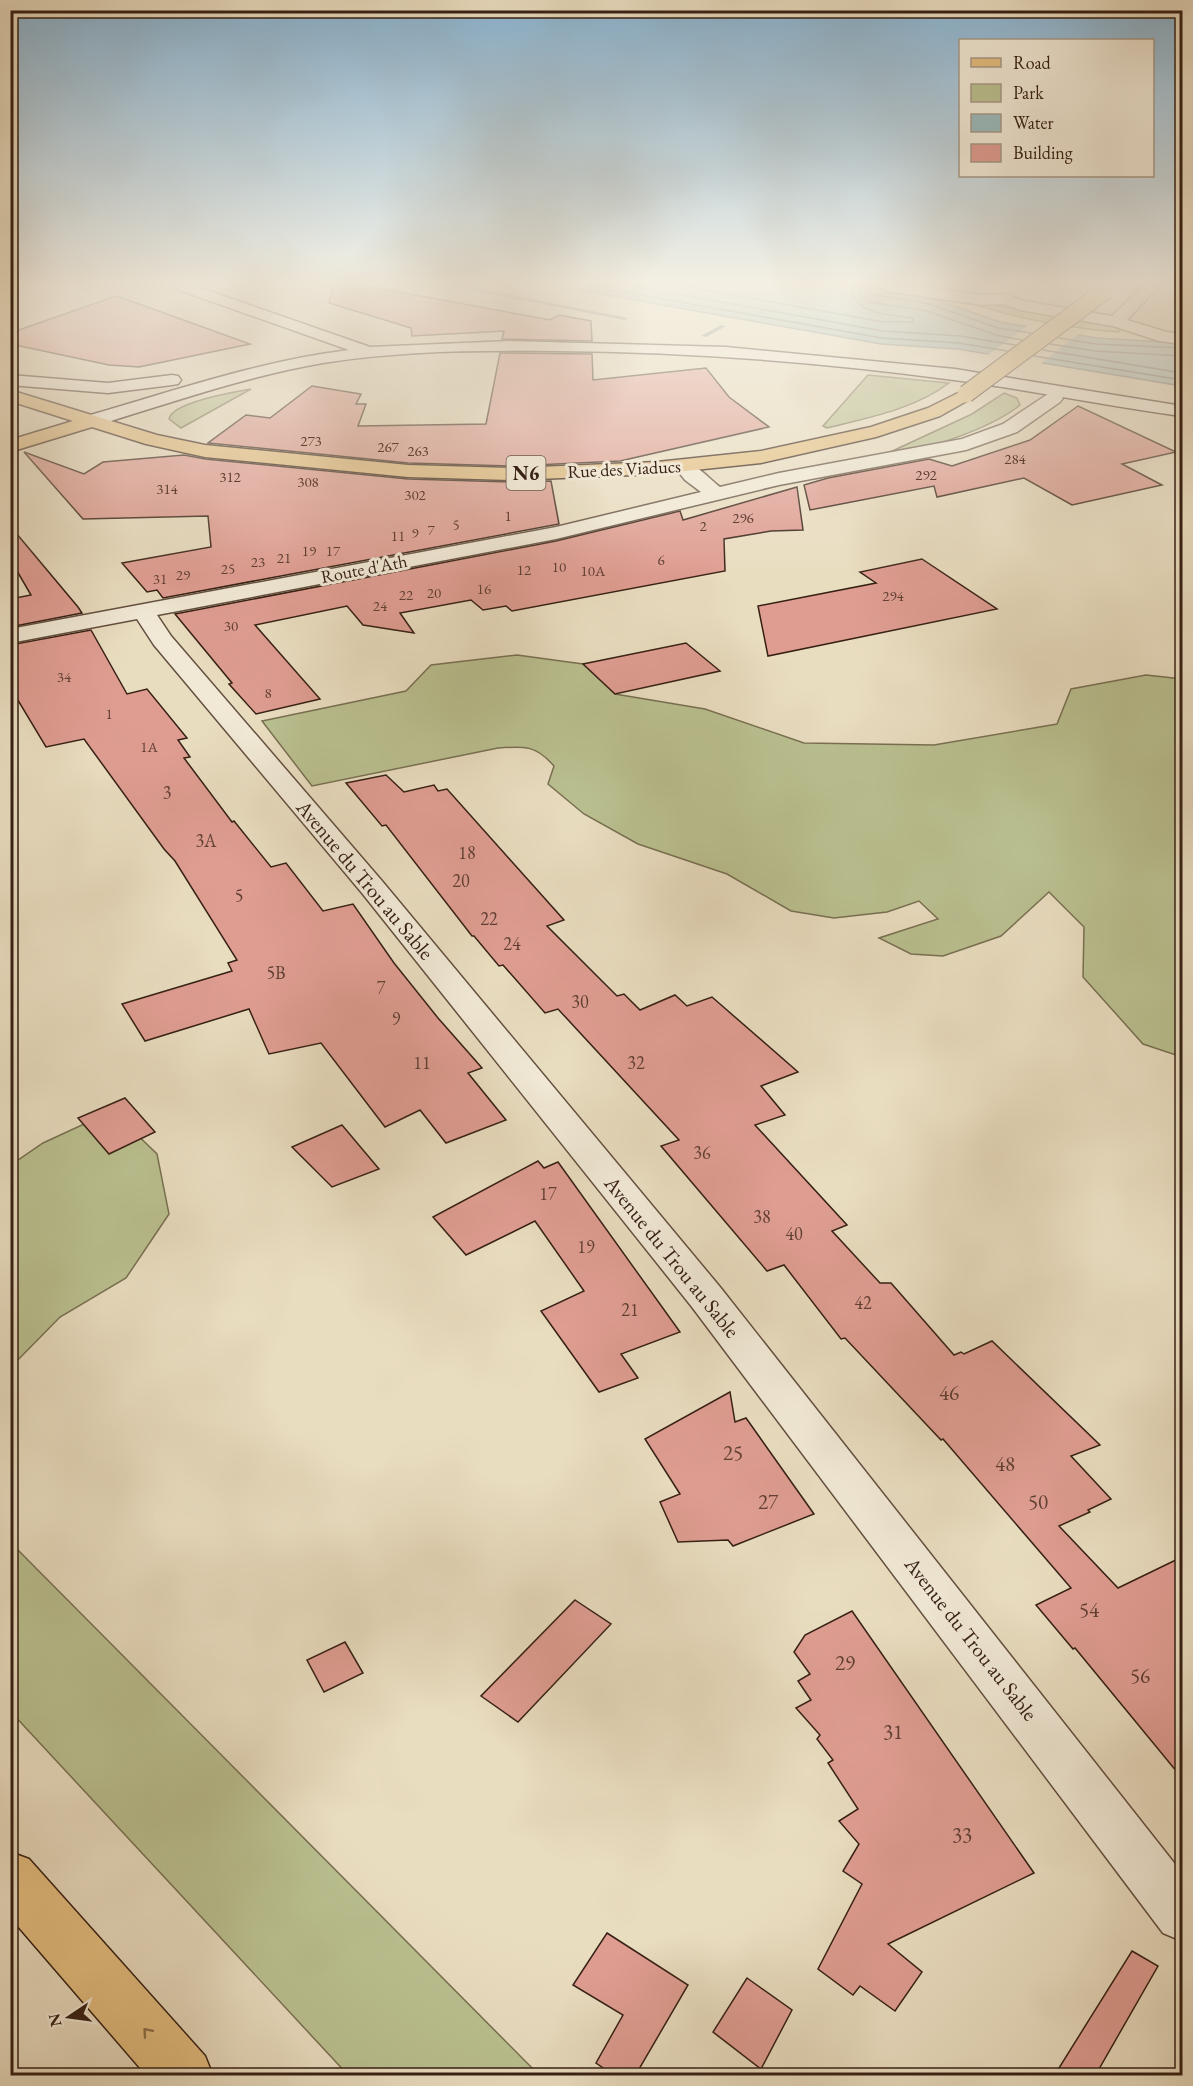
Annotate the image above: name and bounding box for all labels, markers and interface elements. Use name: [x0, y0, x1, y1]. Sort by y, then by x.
legend: [959, 39, 1154, 177]
text: Road: [1013, 51, 1052, 74]
text: Park: [1013, 81, 1044, 104]
text: Water: [1013, 111, 1054, 134]
text: Building: [1013, 141, 1073, 164]
house number: 273: [300, 431, 322, 450]
house number: 267: [377, 437, 400, 456]
house number: 263: [407, 441, 429, 460]
house number: 284: [1004, 449, 1027, 468]
street label: Rue des Viaducs: [567, 454, 681, 483]
road number: N6: [506, 456, 546, 490]
house number: 292: [915, 465, 938, 484]
house number: 312: [219, 467, 242, 486]
house number: 308: [297, 472, 319, 491]
house number: 314: [156, 479, 179, 498]
house number: 302: [404, 485, 427, 504]
house number: 1: [504, 506, 512, 525]
house number: 296: [732, 508, 754, 527]
house number: 5: [452, 515, 460, 534]
house number: 2: [699, 516, 707, 535]
house number: 7: [427, 520, 435, 539]
house number: 9: [411, 523, 419, 542]
house number: 11: [391, 526, 405, 545]
house number: 19: [302, 541, 316, 560]
house number: 17: [326, 541, 341, 560]
house number: 21: [277, 548, 291, 567]
street label: Route d'Ath: [319, 549, 409, 588]
house number: 6: [657, 550, 665, 569]
house number: 23: [251, 552, 265, 571]
house number: 10: [552, 557, 566, 576]
house number: 25: [221, 559, 235, 578]
house number: 12: [517, 560, 532, 579]
house number: 10A: [581, 561, 606, 580]
house number: 29: [176, 565, 190, 584]
house number: 31: [153, 569, 167, 588]
house number: 16: [477, 579, 491, 598]
house number: 20: [427, 583, 441, 602]
house number: 22: [399, 585, 414, 604]
house number: 294: [882, 586, 905, 605]
house number: 24: [373, 596, 388, 615]
house number: 30: [224, 616, 238, 635]
house number: 34: [57, 667, 72, 686]
house number: 8: [264, 683, 272, 702]
house number: 1: [105, 704, 113, 723]
house number: 1A: [140, 737, 158, 756]
house number: 3: [163, 781, 171, 804]
street label: Avenue du Trou au Sable: [290, 793, 440, 965]
house number: 3A: [195, 829, 217, 852]
house number: 18: [458, 841, 476, 864]
house number: 20: [452, 869, 470, 892]
house number: 5: [235, 884, 243, 907]
house number: 22: [480, 907, 498, 930]
house number: 24: [503, 932, 521, 955]
house number: 5B: [266, 961, 286, 984]
house number: 7: [377, 976, 386, 999]
house number: 30: [571, 990, 589, 1013]
house number: 9: [392, 1007, 401, 1030]
house number: 11: [413, 1051, 431, 1074]
house number: 32: [627, 1051, 645, 1074]
house number: 36: [693, 1141, 711, 1164]
street label: Avenue du Trou au Sable: [598, 1169, 746, 1343]
house number: 17: [539, 1182, 557, 1205]
house number: 38: [753, 1205, 771, 1228]
house number: 40: [785, 1222, 803, 1245]
house number: 19: [577, 1235, 595, 1258]
house number: 42: [854, 1291, 872, 1314]
house number: 21: [621, 1298, 639, 1321]
house number: 46: [939, 1379, 959, 1406]
house number: 25: [723, 1439, 743, 1466]
house number: 48: [995, 1450, 1015, 1477]
house number: 27: [758, 1488, 779, 1515]
house number: 50: [1028, 1488, 1048, 1515]
street label: Avenue du Trou au Sable: [898, 1551, 1044, 1726]
house number: 54: [1079, 1596, 1100, 1623]
house number: 29: [835, 1649, 855, 1676]
house number: 56: [1130, 1662, 1150, 1689]
house number: 31: [883, 1718, 903, 1745]
house number: 33: [952, 1821, 972, 1848]
north arrow: [39, 1987, 99, 2047]
text: N: [43, 2012, 67, 2029]
one-way arrow: [143, 2027, 154, 2038]

